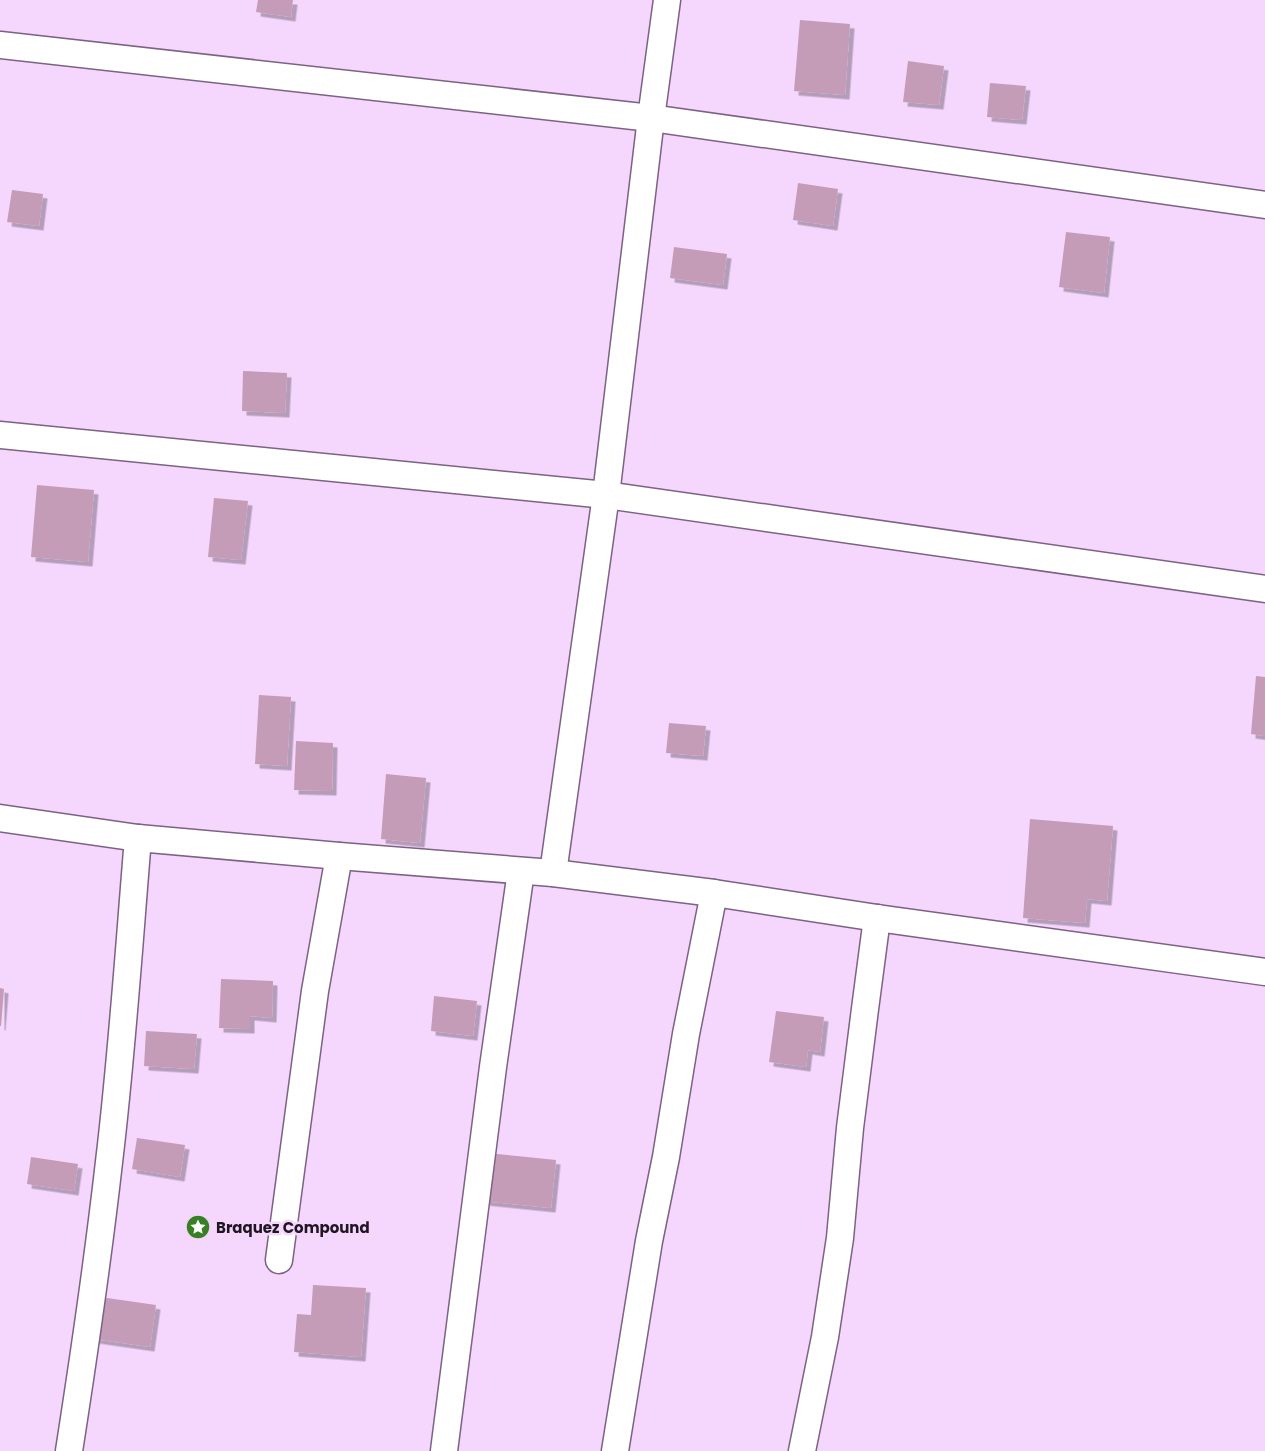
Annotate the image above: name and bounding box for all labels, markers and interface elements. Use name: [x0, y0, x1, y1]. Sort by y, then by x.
place icon: Braquez Compound: [185, 1214, 211, 1240]
place label: Braquez Compound: [216, 1217, 370, 1238]

